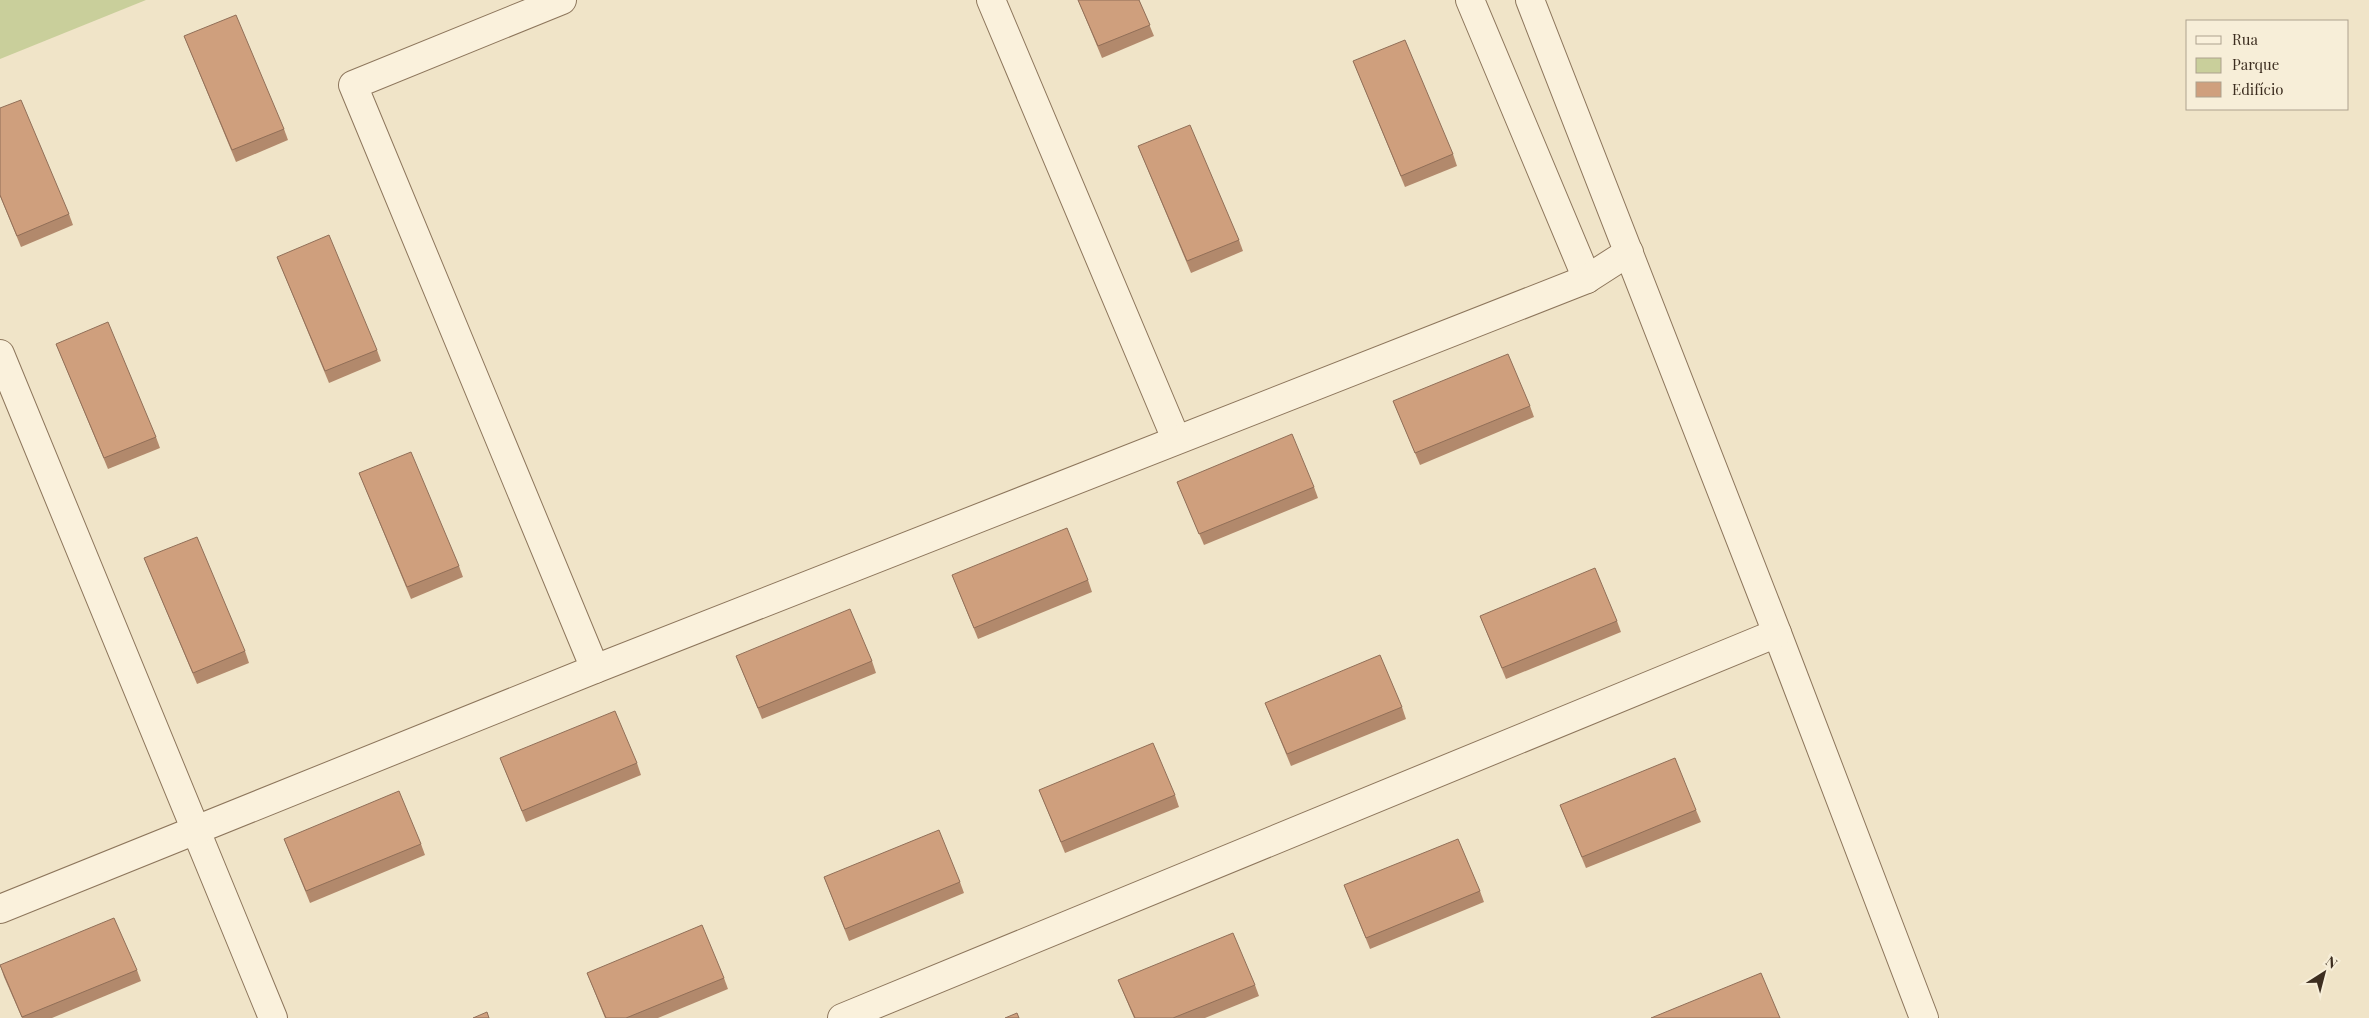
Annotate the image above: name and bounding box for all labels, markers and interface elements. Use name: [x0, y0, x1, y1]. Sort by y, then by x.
legend: [2186, 20, 2349, 110]
text: Rua: [2232, 29, 2258, 49]
text: Parque: [2232, 54, 2279, 74]
text: Edifício: [2232, 79, 2284, 99]
north arrow: [2299, 948, 2349, 998]
text: N: [2322, 951, 2342, 973]

